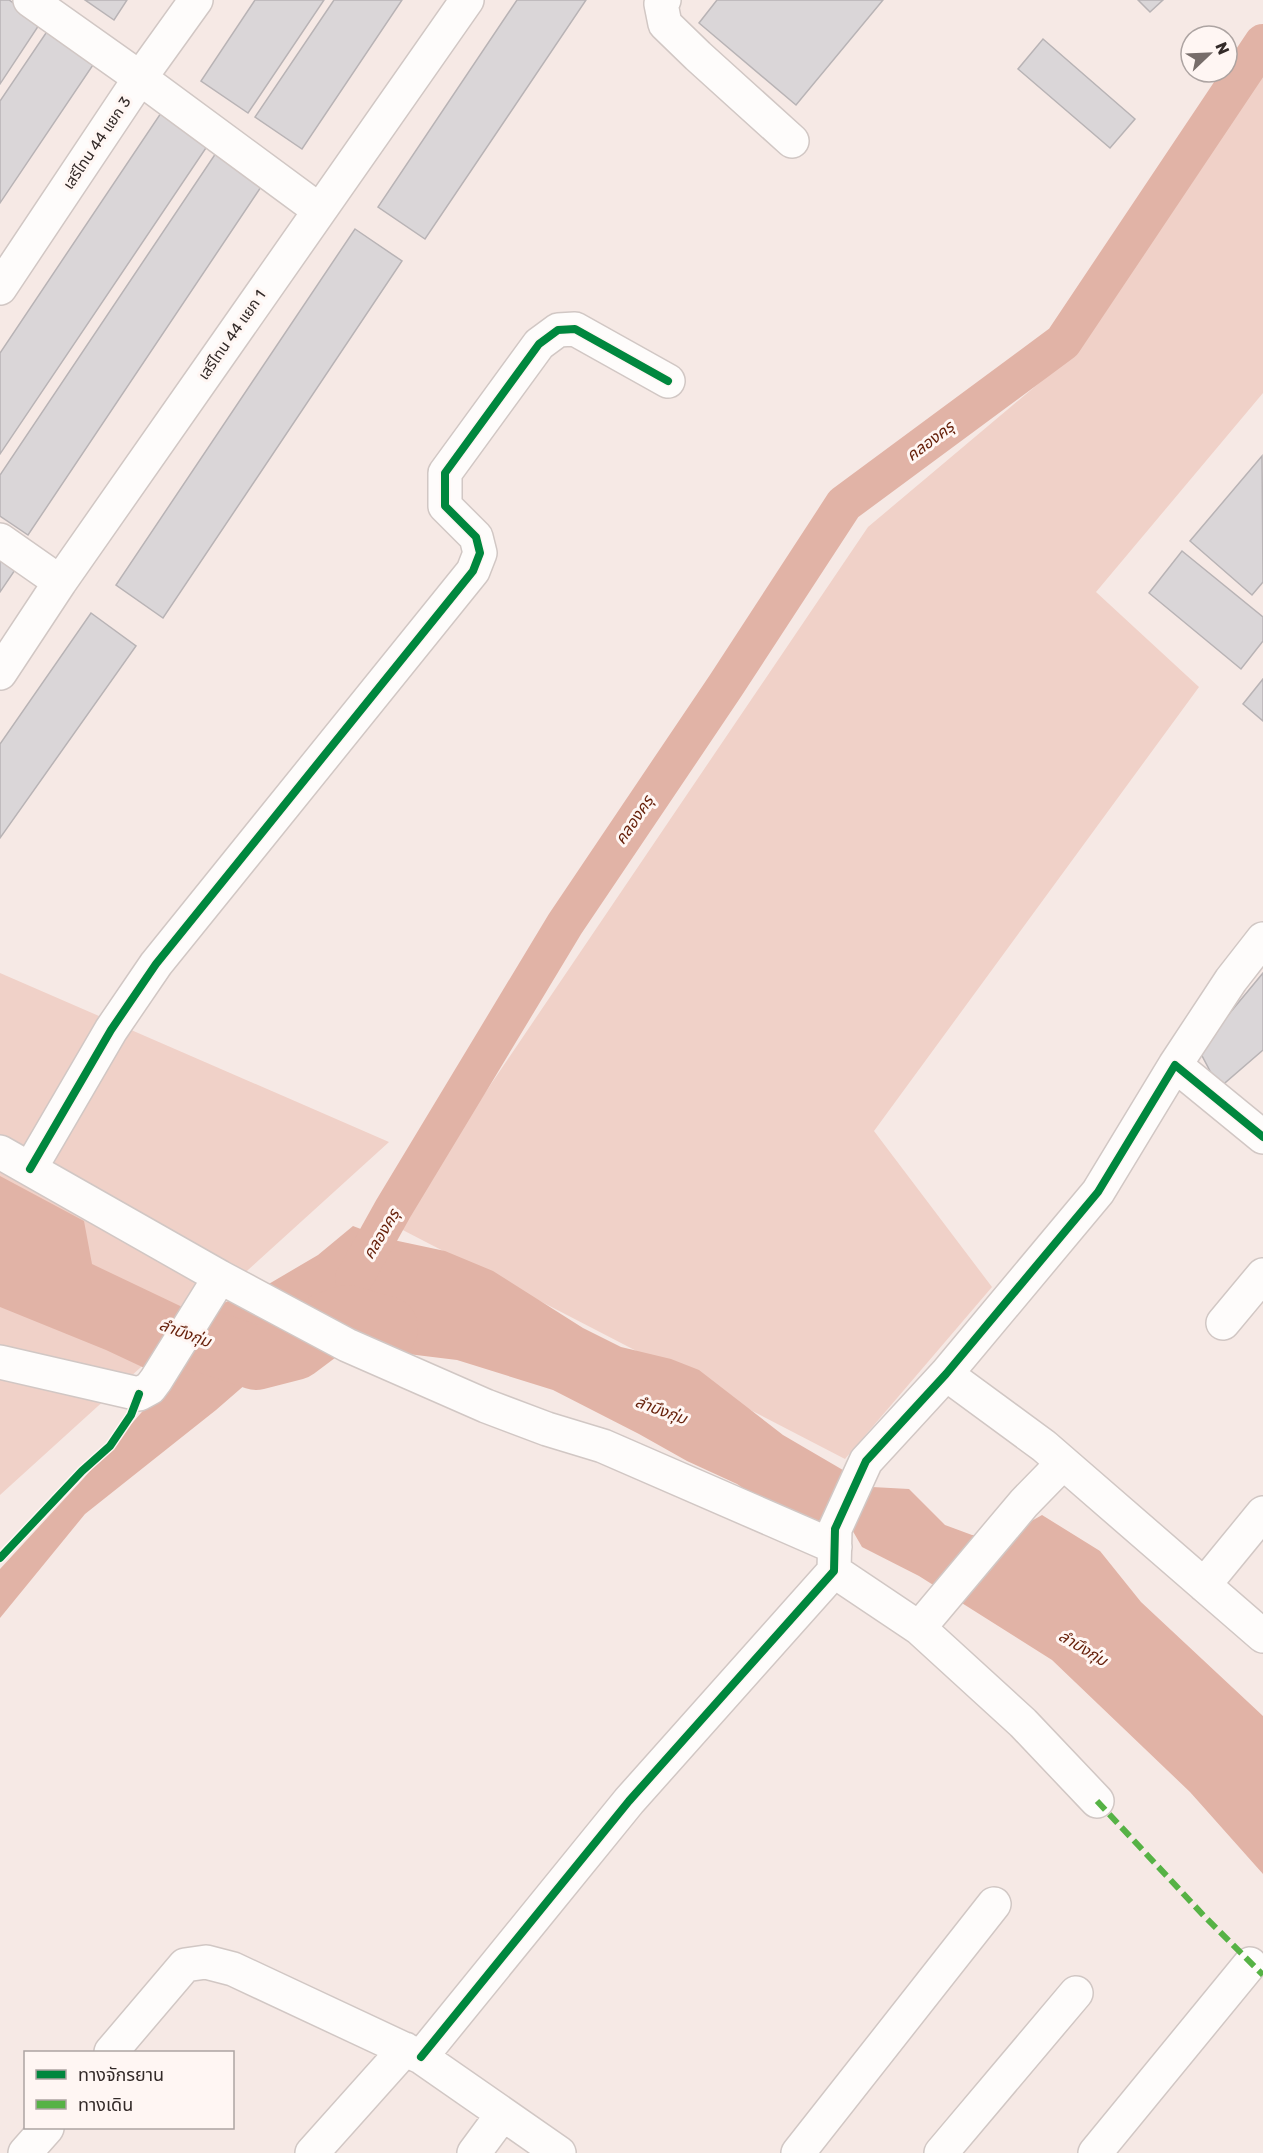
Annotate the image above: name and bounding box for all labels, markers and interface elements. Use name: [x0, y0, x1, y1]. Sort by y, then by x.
north arrow: [1179, 24, 1239, 84]
text: N: [1211, 39, 1233, 57]
street label: เสรีไทน 44 แยก 3: [59, 93, 135, 193]
street label: เสรีไทน 44 แยก 1: [194, 287, 270, 383]
water label: คลองครุ: [903, 416, 959, 466]
water label: คลองครุ: [611, 791, 659, 848]
water label: คลองครุ: [359, 1205, 405, 1263]
water label: ลำบึงกุ่ม: [156, 1315, 214, 1352]
water label: ลำบึงกุ่ม: [632, 1392, 690, 1429]
water label: ลำบึงกุ่ม: [1055, 1626, 1112, 1671]
legend: [24, 2051, 234, 2129]
text: ทางจักรยาน: [78, 2064, 164, 2086]
text: ทางเดิน: [78, 2094, 133, 2116]

